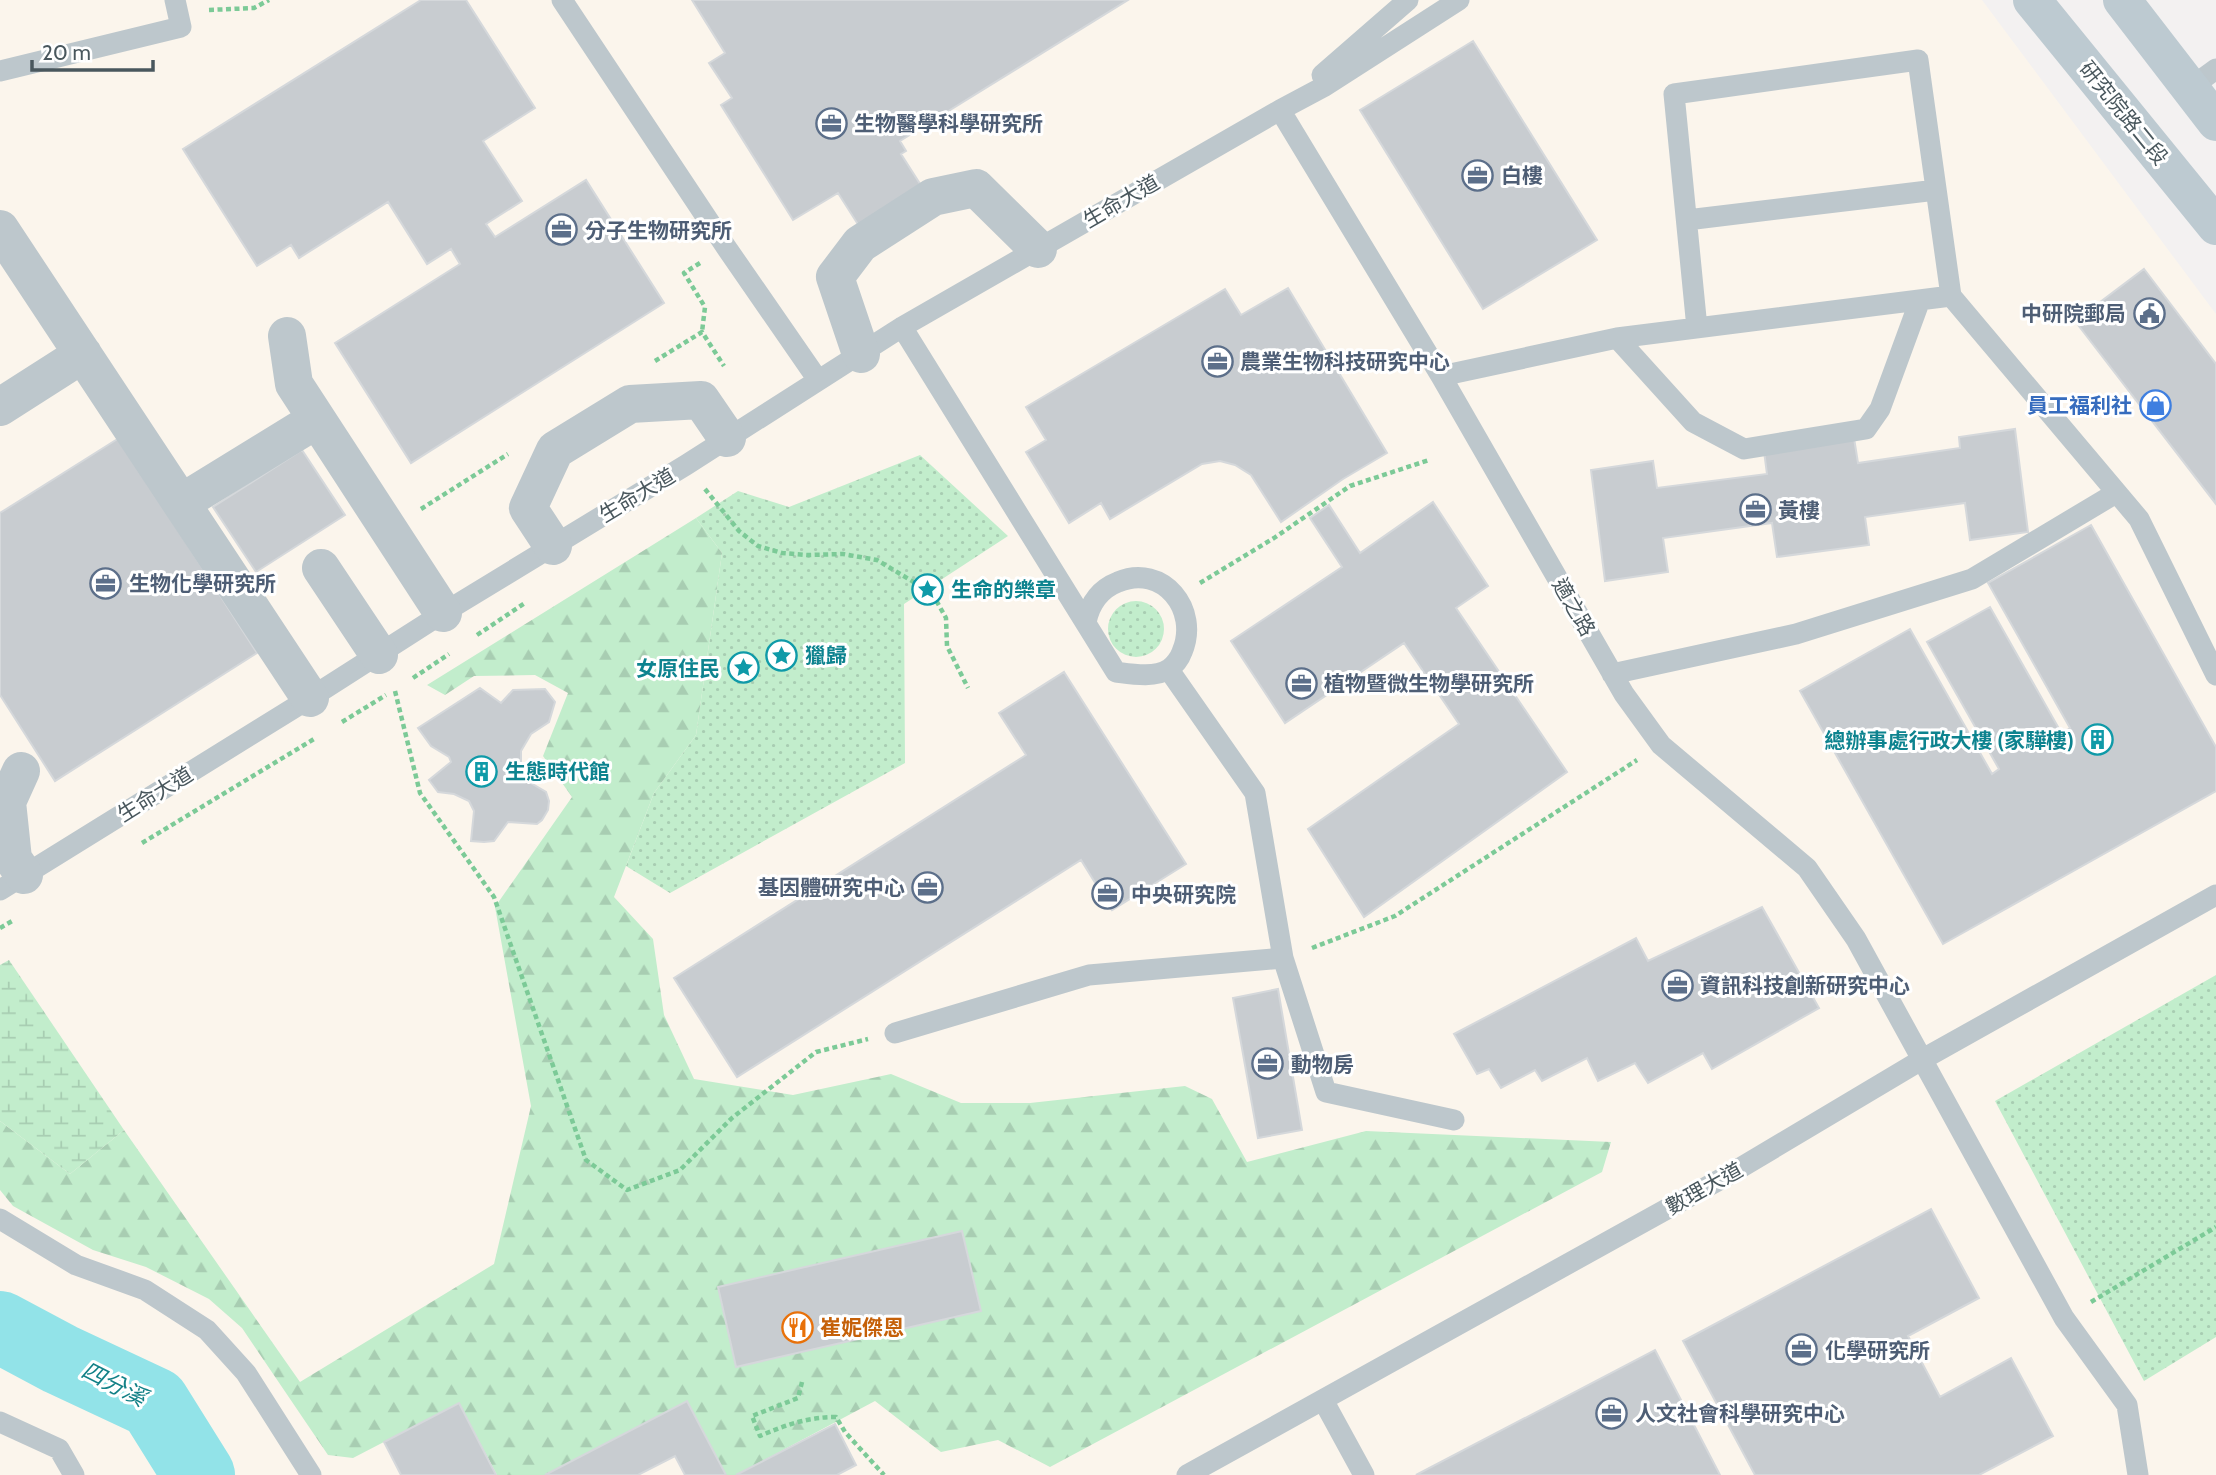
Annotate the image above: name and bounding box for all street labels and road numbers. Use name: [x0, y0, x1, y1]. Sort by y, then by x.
street label: 研究院路二段: [2075, 56, 2173, 170]
street label: 生命大道: [1078, 169, 1164, 233]
street label: 生命大道: [595, 463, 679, 527]
street label: 適之路: [1547, 573, 1601, 641]
street label: 生命大道: [113, 761, 197, 827]
street label: 數理大道: [1661, 1157, 1747, 1219]

